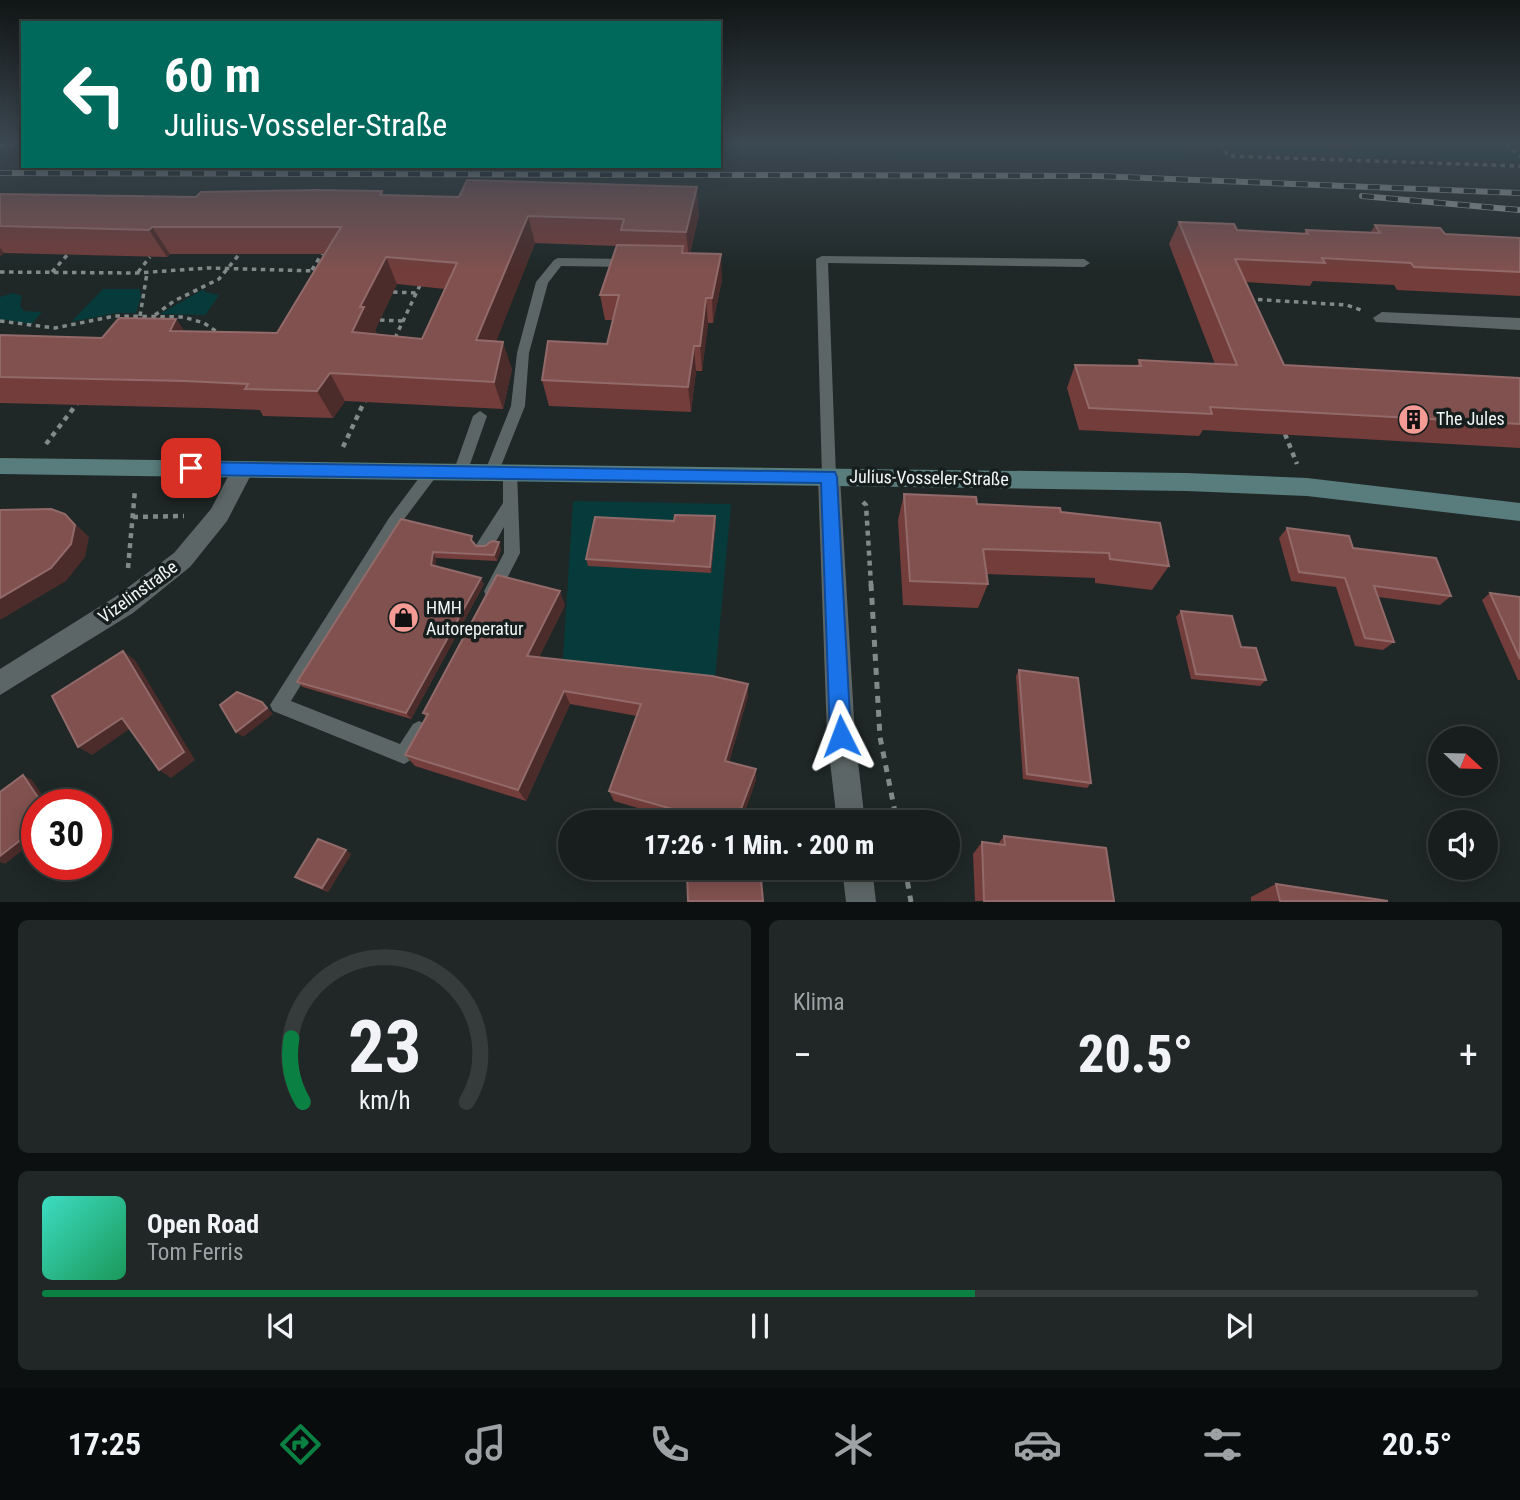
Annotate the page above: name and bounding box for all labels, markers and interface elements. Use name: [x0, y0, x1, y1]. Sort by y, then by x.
text: 60 m: [164, 47, 261, 104]
icon: left: [49, 49, 140, 140]
text: Julius-Vosseler-Straße: [164, 106, 447, 144]
building icon: The Jules: [1396, 402, 1430, 436]
place label: The Jules: [1436, 408, 1505, 429]
pin: [161, 438, 221, 498]
icon: arrive: [172, 449, 210, 487]
street label: Julius-Vosseler-Straße: [849, 466, 1009, 489]
street label: Vizelinstraße: [94, 556, 181, 627]
place label: HMH Autoreperatur: [426, 597, 524, 639]
shop icon: HMH Autoreperatur: [386, 601, 420, 635]
position arrow: [804, 699, 878, 773]
north arrow: [1428, 726, 1498, 796]
map controls: [1428, 726, 1498, 880]
speed limit sign: 30: [21, 789, 112, 880]
button: sound: [1428, 810, 1498, 880]
text: 17:26 · 1 Min. · 200 m: [644, 830, 874, 860]
text: Klima: [793, 989, 844, 1016]
text: 23: [348, 1005, 421, 1091]
text: 20.5°: [1078, 1024, 1193, 1085]
text: −: [793, 1033, 812, 1077]
text: +: [1459, 1033, 1478, 1077]
text: km/h: [359, 1086, 410, 1115]
text: Open Road: [147, 1209, 259, 1239]
text: Tom Ferris: [147, 1239, 243, 1266]
icon: previous: [262, 1307, 300, 1345]
icon: pause: [741, 1307, 779, 1345]
icon: next: [1220, 1307, 1258, 1345]
icon: directions: [276, 1420, 325, 1469]
icon: music: [461, 1420, 510, 1469]
icon: phone: [645, 1420, 694, 1469]
icon: climate: [829, 1420, 878, 1469]
icon: car: [1013, 1420, 1062, 1469]
icon: filters: [1198, 1420, 1247, 1469]
text: 17:25: [68, 1425, 141, 1463]
text: 20.5°: [1382, 1425, 1452, 1463]

